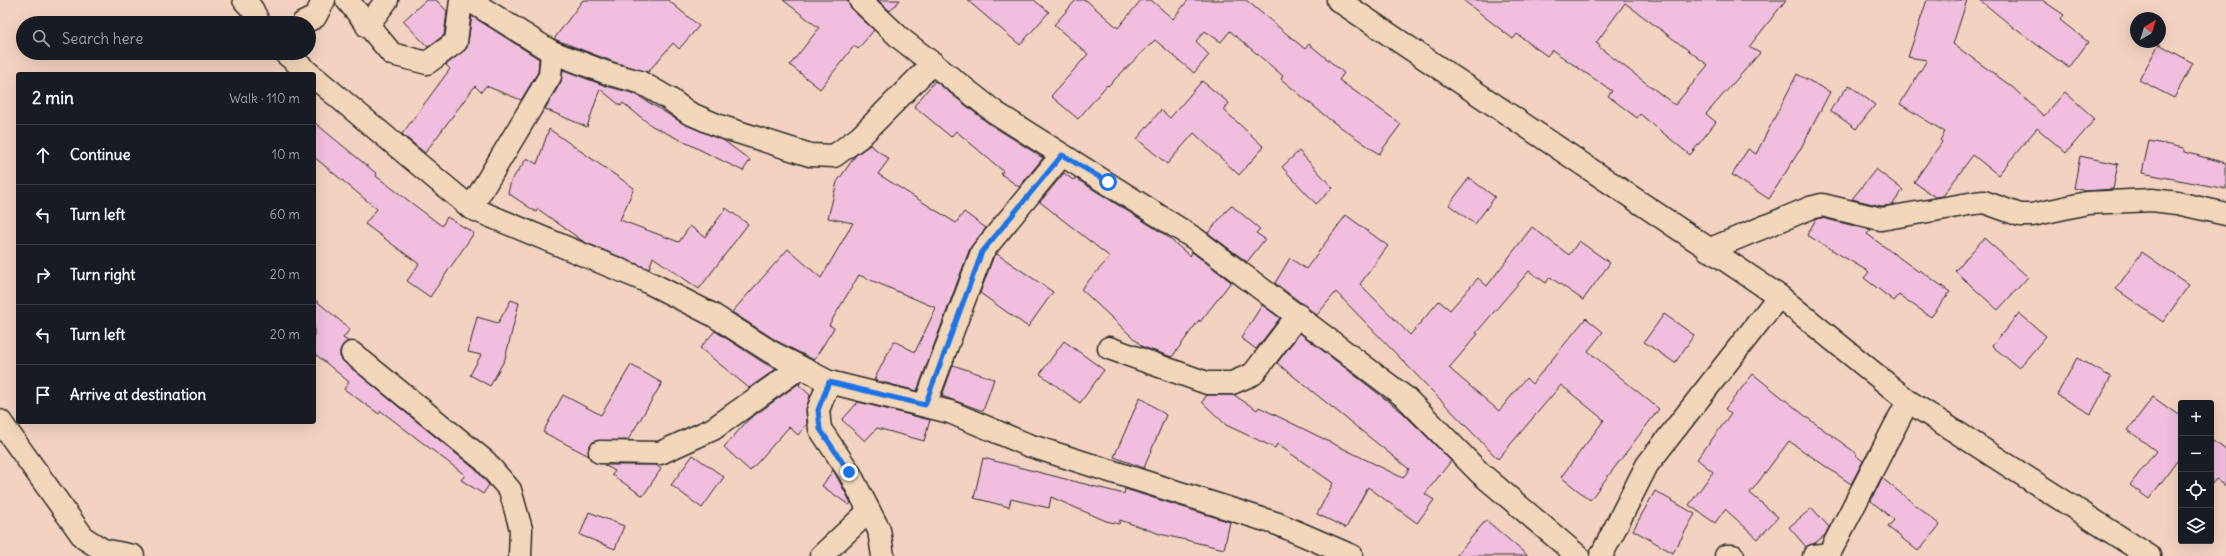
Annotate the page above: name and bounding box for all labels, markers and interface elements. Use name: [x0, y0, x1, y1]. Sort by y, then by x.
north arrow: [2130, 12, 2166, 48]
search box: [16, 16, 316, 60]
icon: search: [30, 27, 52, 49]
text: Search here: [62, 29, 143, 48]
text: 2 min: [32, 87, 74, 109]
text: Walk · 110 m: [229, 90, 300, 107]
icon: ahead: [32, 144, 54, 166]
text: Continue: [70, 145, 131, 164]
text: 10 m: [272, 146, 300, 163]
route start: [1099, 173, 1117, 191]
icon: left: [32, 204, 54, 226]
text: Turn left: [70, 205, 125, 224]
text: 60 m: [269, 206, 300, 223]
icon: right: [32, 264, 54, 286]
text: Turn right: [70, 265, 135, 284]
text: 20 m: [270, 266, 300, 283]
icon: left: [32, 324, 54, 346]
text: Turn left: [70, 325, 125, 344]
text: 20 m: [270, 326, 300, 343]
icon: arrive: [32, 384, 54, 406]
text: Arrive at destination: [70, 385, 206, 404]
map controls: [2178, 400, 2214, 544]
button: +: [2178, 400, 2214, 436]
button: −: [2178, 436, 2214, 472]
route end: [840, 463, 858, 481]
button: locate: [2178, 472, 2214, 508]
button: layers: [2178, 508, 2214, 544]

